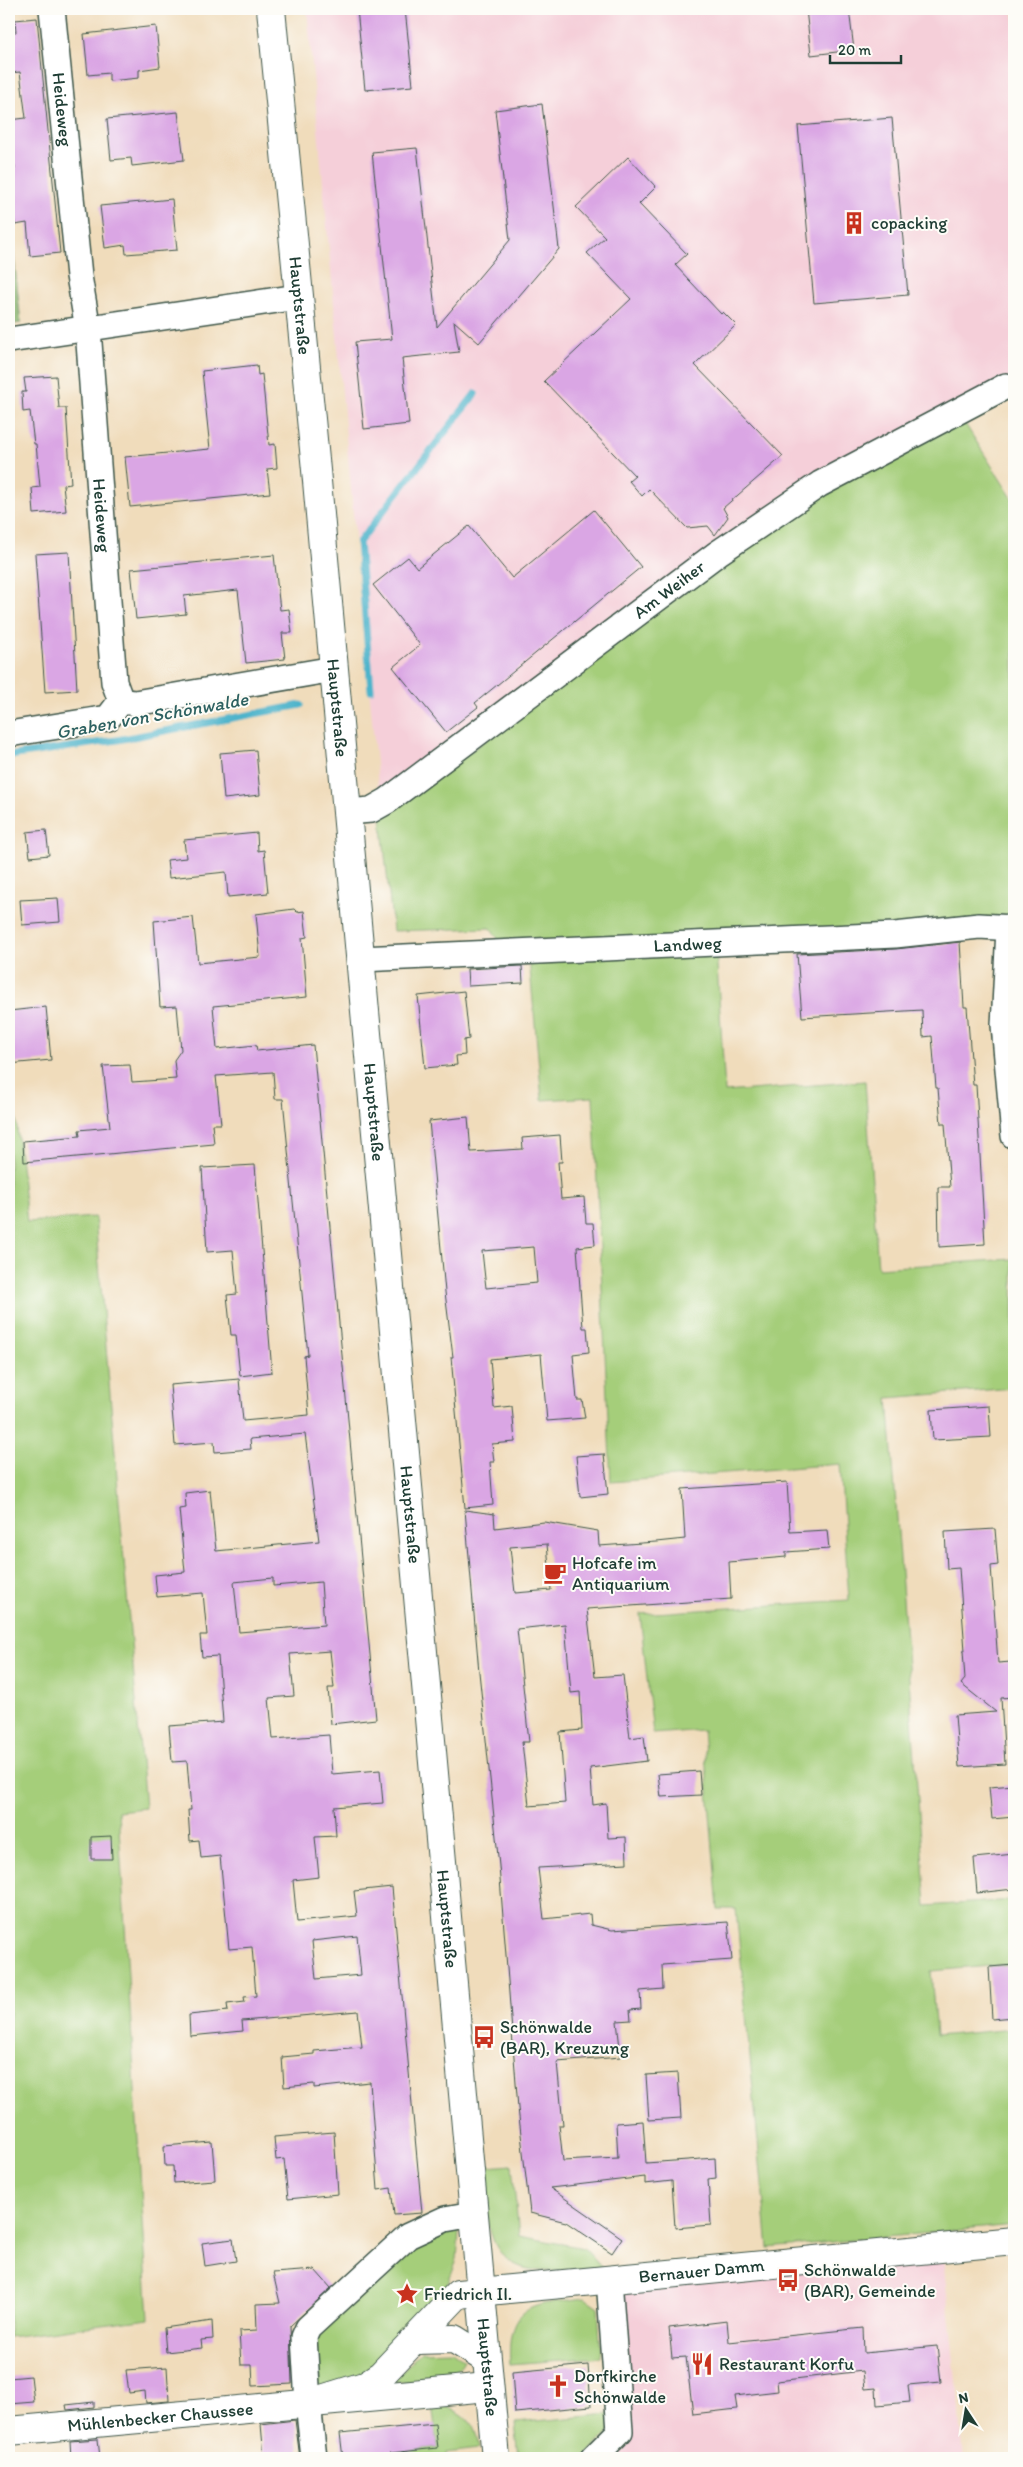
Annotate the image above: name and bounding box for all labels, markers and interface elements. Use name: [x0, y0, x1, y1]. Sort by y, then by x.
scale bar: [830, 32, 902, 64]
text: 20 m: [838, 41, 872, 59]
street label: Heideweg: [47, 71, 77, 148]
building icon: copacking: [841, 210, 867, 236]
place label: copacking: [871, 212, 948, 234]
street label: Hauptstraße: [284, 255, 316, 356]
street label: Heideweg: [88, 477, 115, 554]
street label: Am Weiher: [629, 555, 710, 624]
street label: Hauptstraße: [322, 658, 353, 758]
water label: Graben von Schönwalde: [54, 687, 251, 744]
street label: Landweg: [653, 932, 723, 957]
street label: Hauptstraße: [359, 1062, 390, 1162]
street label: Hauptstraße: [395, 1464, 426, 1565]
place label: Hofcafe im Antiquarium: [572, 1552, 670, 1595]
cafe icon: Hofcafe im Antiquarium: [542, 1560, 568, 1586]
street label: Hauptstraße: [432, 1869, 463, 1969]
place label: Schönwalde (BAR), Kreuzung: [500, 2016, 630, 2059]
bus stop icon: Schönwalde (BAR), Kreuzung: [471, 2024, 497, 2050]
street label: Bernauer Damm: [638, 2254, 766, 2288]
place label: Schönwalde (BAR), Gemeinde: [804, 2259, 936, 2302]
bus stop icon: Schönwalde (BAR), Gemeinde: [775, 2267, 801, 2293]
place icon: Friedrich II.: [394, 2281, 420, 2307]
place label: Friedrich II.: [424, 2283, 512, 2305]
street label: Hauptstraße: [472, 2317, 503, 2417]
restaurant icon: Restaurant Korfu: [689, 2351, 715, 2377]
place label: Restaurant Korfu: [719, 2353, 854, 2375]
place label: Dorfkirche Schönwalde: [574, 2365, 666, 2408]
church icon: Dorfkirche Schönwalde: [545, 2373, 571, 2399]
north arrow: [940, 2384, 990, 2434]
text: N: [957, 2388, 970, 2407]
street label: Mühlenbecker Chaussee: [66, 2398, 254, 2437]

